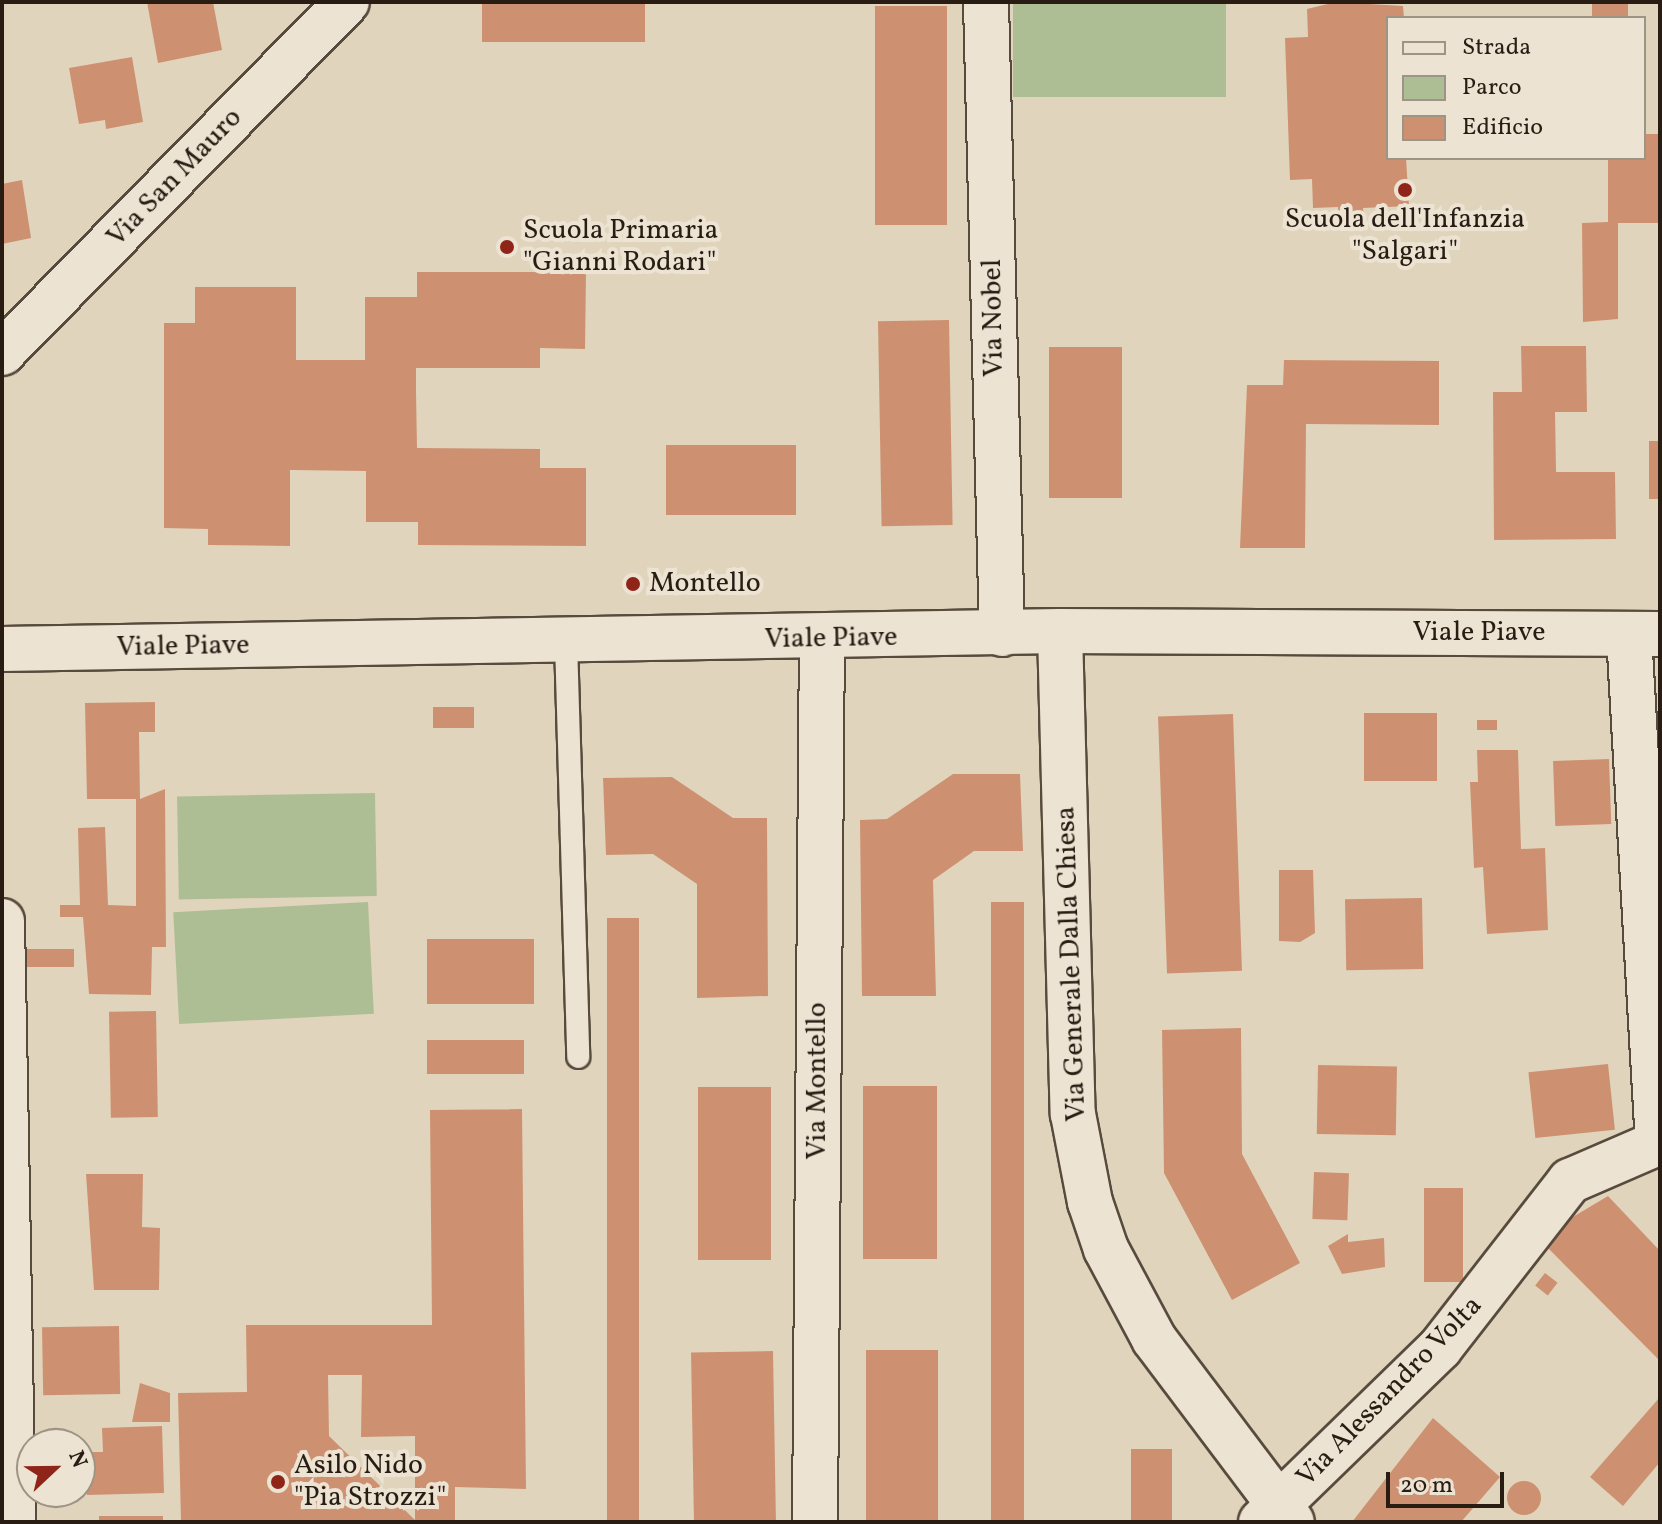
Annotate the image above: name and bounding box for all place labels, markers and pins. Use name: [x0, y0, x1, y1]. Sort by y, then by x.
marker: Scuola dell'Infanzia "Salgari": [1396, 181, 1414, 199]
place label: Scuola dell'Infanzia "Salgari": [1285, 203, 1525, 269]
place label: Scuola Primaria "Gianni Rodari": [523, 214, 719, 280]
marker: Scuola Primaria "Gianni Rodari": [498, 238, 516, 256]
place label: Montello: [649, 567, 761, 601]
marker: Montello: [624, 575, 642, 593]
place label: Asilo Nido "Pia Strozzi": [294, 1449, 446, 1515]
marker: Asilo Nido "Pia Strozzi": [269, 1473, 287, 1491]

